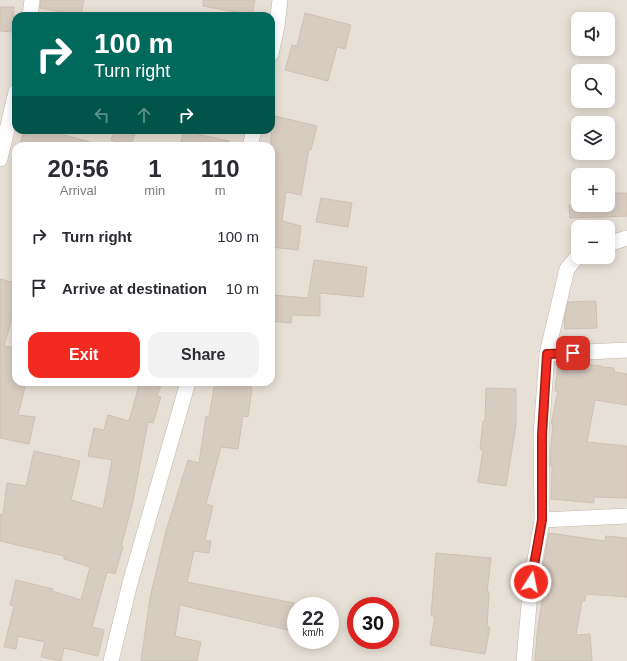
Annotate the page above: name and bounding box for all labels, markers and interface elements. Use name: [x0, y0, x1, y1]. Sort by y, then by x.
map controls: [571, 12, 615, 264]
button: sound: [571, 12, 615, 56]
icon: right: [28, 28, 80, 80]
text: 100 m: [94, 28, 173, 59]
text: Turn right: [94, 61, 170, 81]
button: search: [571, 64, 615, 108]
icon: left: [91, 104, 113, 126]
icon: ahead: [133, 104, 155, 126]
icon: right: [175, 104, 197, 126]
button: layers: [571, 116, 615, 160]
text: 20:56: [47, 155, 109, 182]
text: 1: [148, 155, 162, 182]
text: 110: [201, 155, 240, 182]
button: +: [571, 168, 615, 212]
text: Arrival: [60, 183, 97, 198]
text: min: [144, 183, 165, 198]
text: m: [215, 183, 226, 198]
button: −: [571, 220, 615, 264]
icon: right: [28, 225, 50, 247]
text: Turn right: [62, 228, 132, 245]
text: 100 m: [217, 228, 259, 245]
icon: arrive: [28, 277, 50, 299]
text: Arrive at destination: [62, 280, 207, 297]
text: 10 m: [226, 280, 259, 297]
button: Exit: [28, 332, 140, 378]
button: Share: [148, 332, 259, 378]
pin: [556, 336, 590, 370]
icon: arrive: [562, 342, 584, 364]
position arrow: [510, 561, 552, 603]
speed limit sign: 30: [347, 597, 399, 649]
text: 22: [302, 607, 324, 629]
text: km/h: [302, 627, 324, 638]

